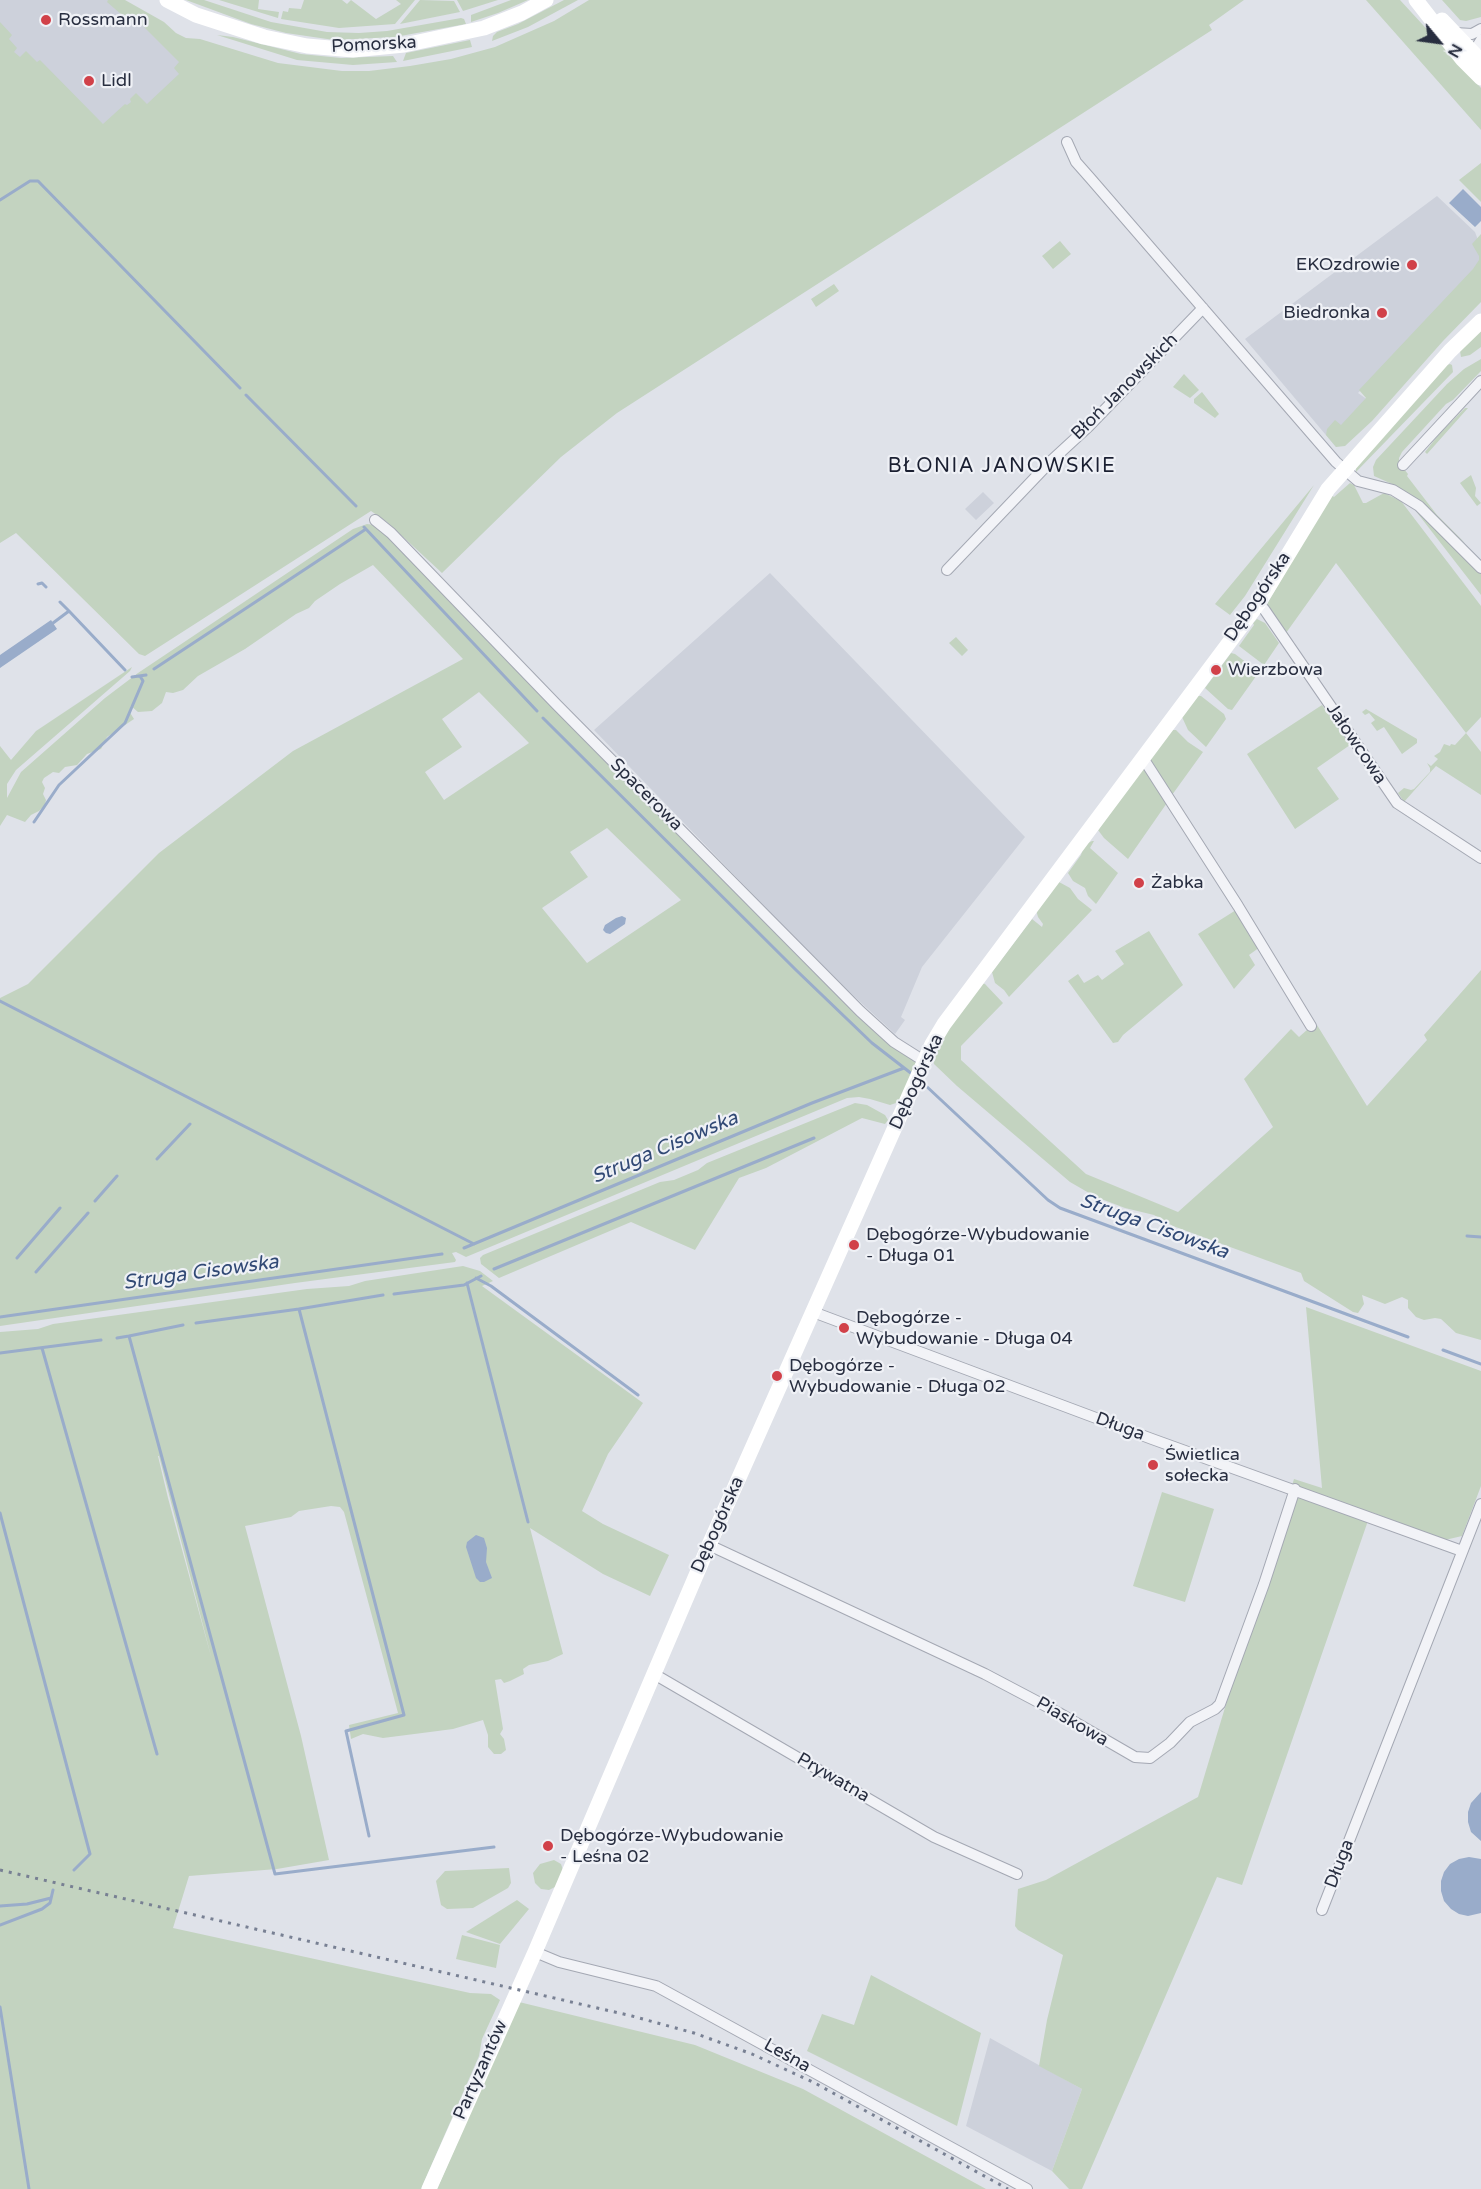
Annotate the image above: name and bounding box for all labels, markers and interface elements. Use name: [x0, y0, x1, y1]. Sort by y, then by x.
place label: Rossmann: [58, 9, 148, 31]
north arrow: [1409, 12, 1469, 72]
marker: Rossmann: [39, 13, 53, 27]
street label: Pomorska: [331, 32, 417, 58]
text: N: [1443, 40, 1467, 61]
place label: Lidl: [101, 70, 132, 92]
marker: Lidl: [82, 74, 96, 88]
place label: EKOzdrowie: [1296, 254, 1400, 276]
marker: EKOzdrowie: [1405, 258, 1419, 272]
place label: Biedronka: [1283, 302, 1370, 324]
marker: Biedronka: [1375, 306, 1389, 320]
street label: Błoń Janowskich: [1067, 329, 1183, 445]
district label: BŁONIA JANOWSKIE: [888, 455, 1116, 479]
street label: Dębogórska: [1220, 548, 1296, 646]
place label: Wierzbowa: [1228, 659, 1323, 681]
marker: Wierzbowa: [1209, 663, 1223, 677]
street label: Jałowcowa: [1321, 700, 1391, 788]
street label: Spacerowa: [605, 754, 687, 836]
place label: Żabka: [1151, 872, 1204, 894]
marker: Żabka: [1132, 876, 1146, 890]
street label: Dębogórska: [885, 1031, 949, 1133]
water label: Struga Cisowska: [588, 1106, 742, 1190]
water label: Struga Cisowska: [1076, 1189, 1232, 1265]
place label: Dębogórze-Wybudowanie - Długa 01: [866, 1224, 1089, 1266]
marker: Dębogórze-Wybudowanie - Długa 01: [847, 1238, 861, 1252]
water label: Struga Cisowska: [122, 1250, 280, 1296]
place label: Dębogórze - Wybudowanie - Długa 04: [856, 1307, 1073, 1350]
marker: Dębogórze - Wybudowanie - Długa 04: [837, 1321, 851, 1335]
place label: Dębogórze - Wybudowanie - Długa 02: [789, 1355, 1006, 1398]
marker: Dębogórze - Wybudowanie - Długa 02: [770, 1369, 784, 1383]
street label: Długa: [1093, 1408, 1147, 1446]
place label: Świetlica sołecka: [1165, 1444, 1240, 1486]
marker: Świetlica sołecka: [1146, 1458, 1160, 1472]
street label: Dębogórska: [687, 1473, 749, 1577]
street label: Piaskowa: [1032, 1693, 1112, 1751]
street label: Prywatna: [793, 1749, 873, 1807]
place label: Dębogórze-Wybudowanie - Leśna 02: [560, 1825, 783, 1868]
street label: Długa: [1321, 1837, 1359, 1891]
marker: Dębogórze-Wybudowanie - Leśna 02: [541, 1839, 555, 1853]
street label: Partyzantów: [449, 2017, 513, 2123]
street label: Leśna: [760, 2034, 814, 2078]

